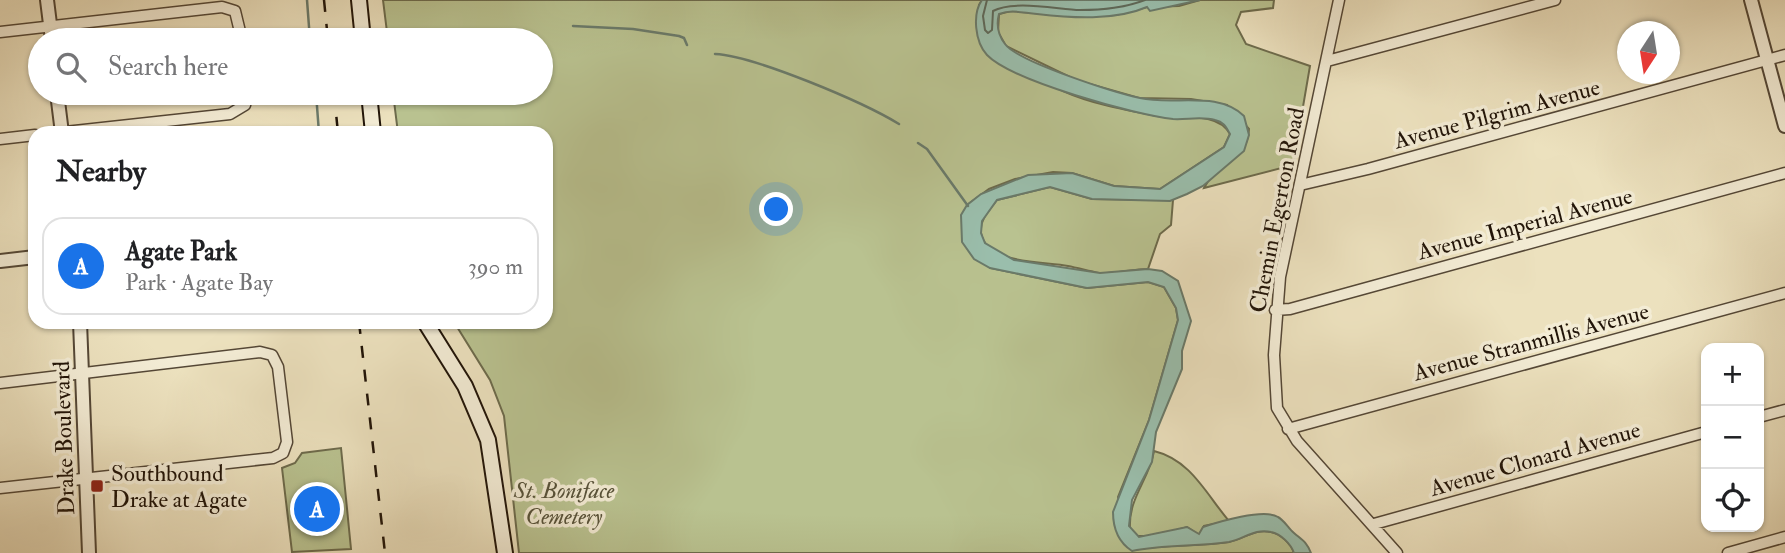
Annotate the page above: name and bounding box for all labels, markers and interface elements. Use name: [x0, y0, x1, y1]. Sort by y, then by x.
north arrow: [1617, 21, 1680, 84]
search box: [28, 28, 553, 105]
icon: search: [52, 48, 90, 86]
text: Search here: [108, 51, 228, 83]
street label: Avenue Pilgrim Avenue: [1390, 72, 1604, 156]
street label: Chemin Egerton Road: [1243, 105, 1311, 315]
text: Nearby: [56, 153, 146, 190]
street label: Avenue Imperial Avenue: [1413, 181, 1636, 268]
your location: [759, 192, 793, 226]
text: Agate Park: [125, 236, 237, 268]
text: A: [74, 252, 88, 281]
text: 390 m: [468, 252, 523, 281]
text: Park · Agate Bay: [125, 268, 273, 297]
street label: Avenue Stranmillis Avenue: [1409, 296, 1652, 388]
map controls: [1701, 343, 1764, 532]
button: +: [1701, 343, 1764, 406]
street label: Drake Boulevard: [47, 360, 81, 516]
button: −: [1701, 406, 1764, 469]
street label: Avenue Clonard Avenue: [1425, 415, 1644, 503]
place label: Southbound Drake at Agate: [111, 459, 247, 514]
button: locate: [1701, 469, 1764, 532]
park label: St. Boniface Cemetery: [513, 476, 614, 531]
marker: Southbound Drake at Agate: [89, 478, 105, 494]
pin: A: [294, 483, 340, 535]

